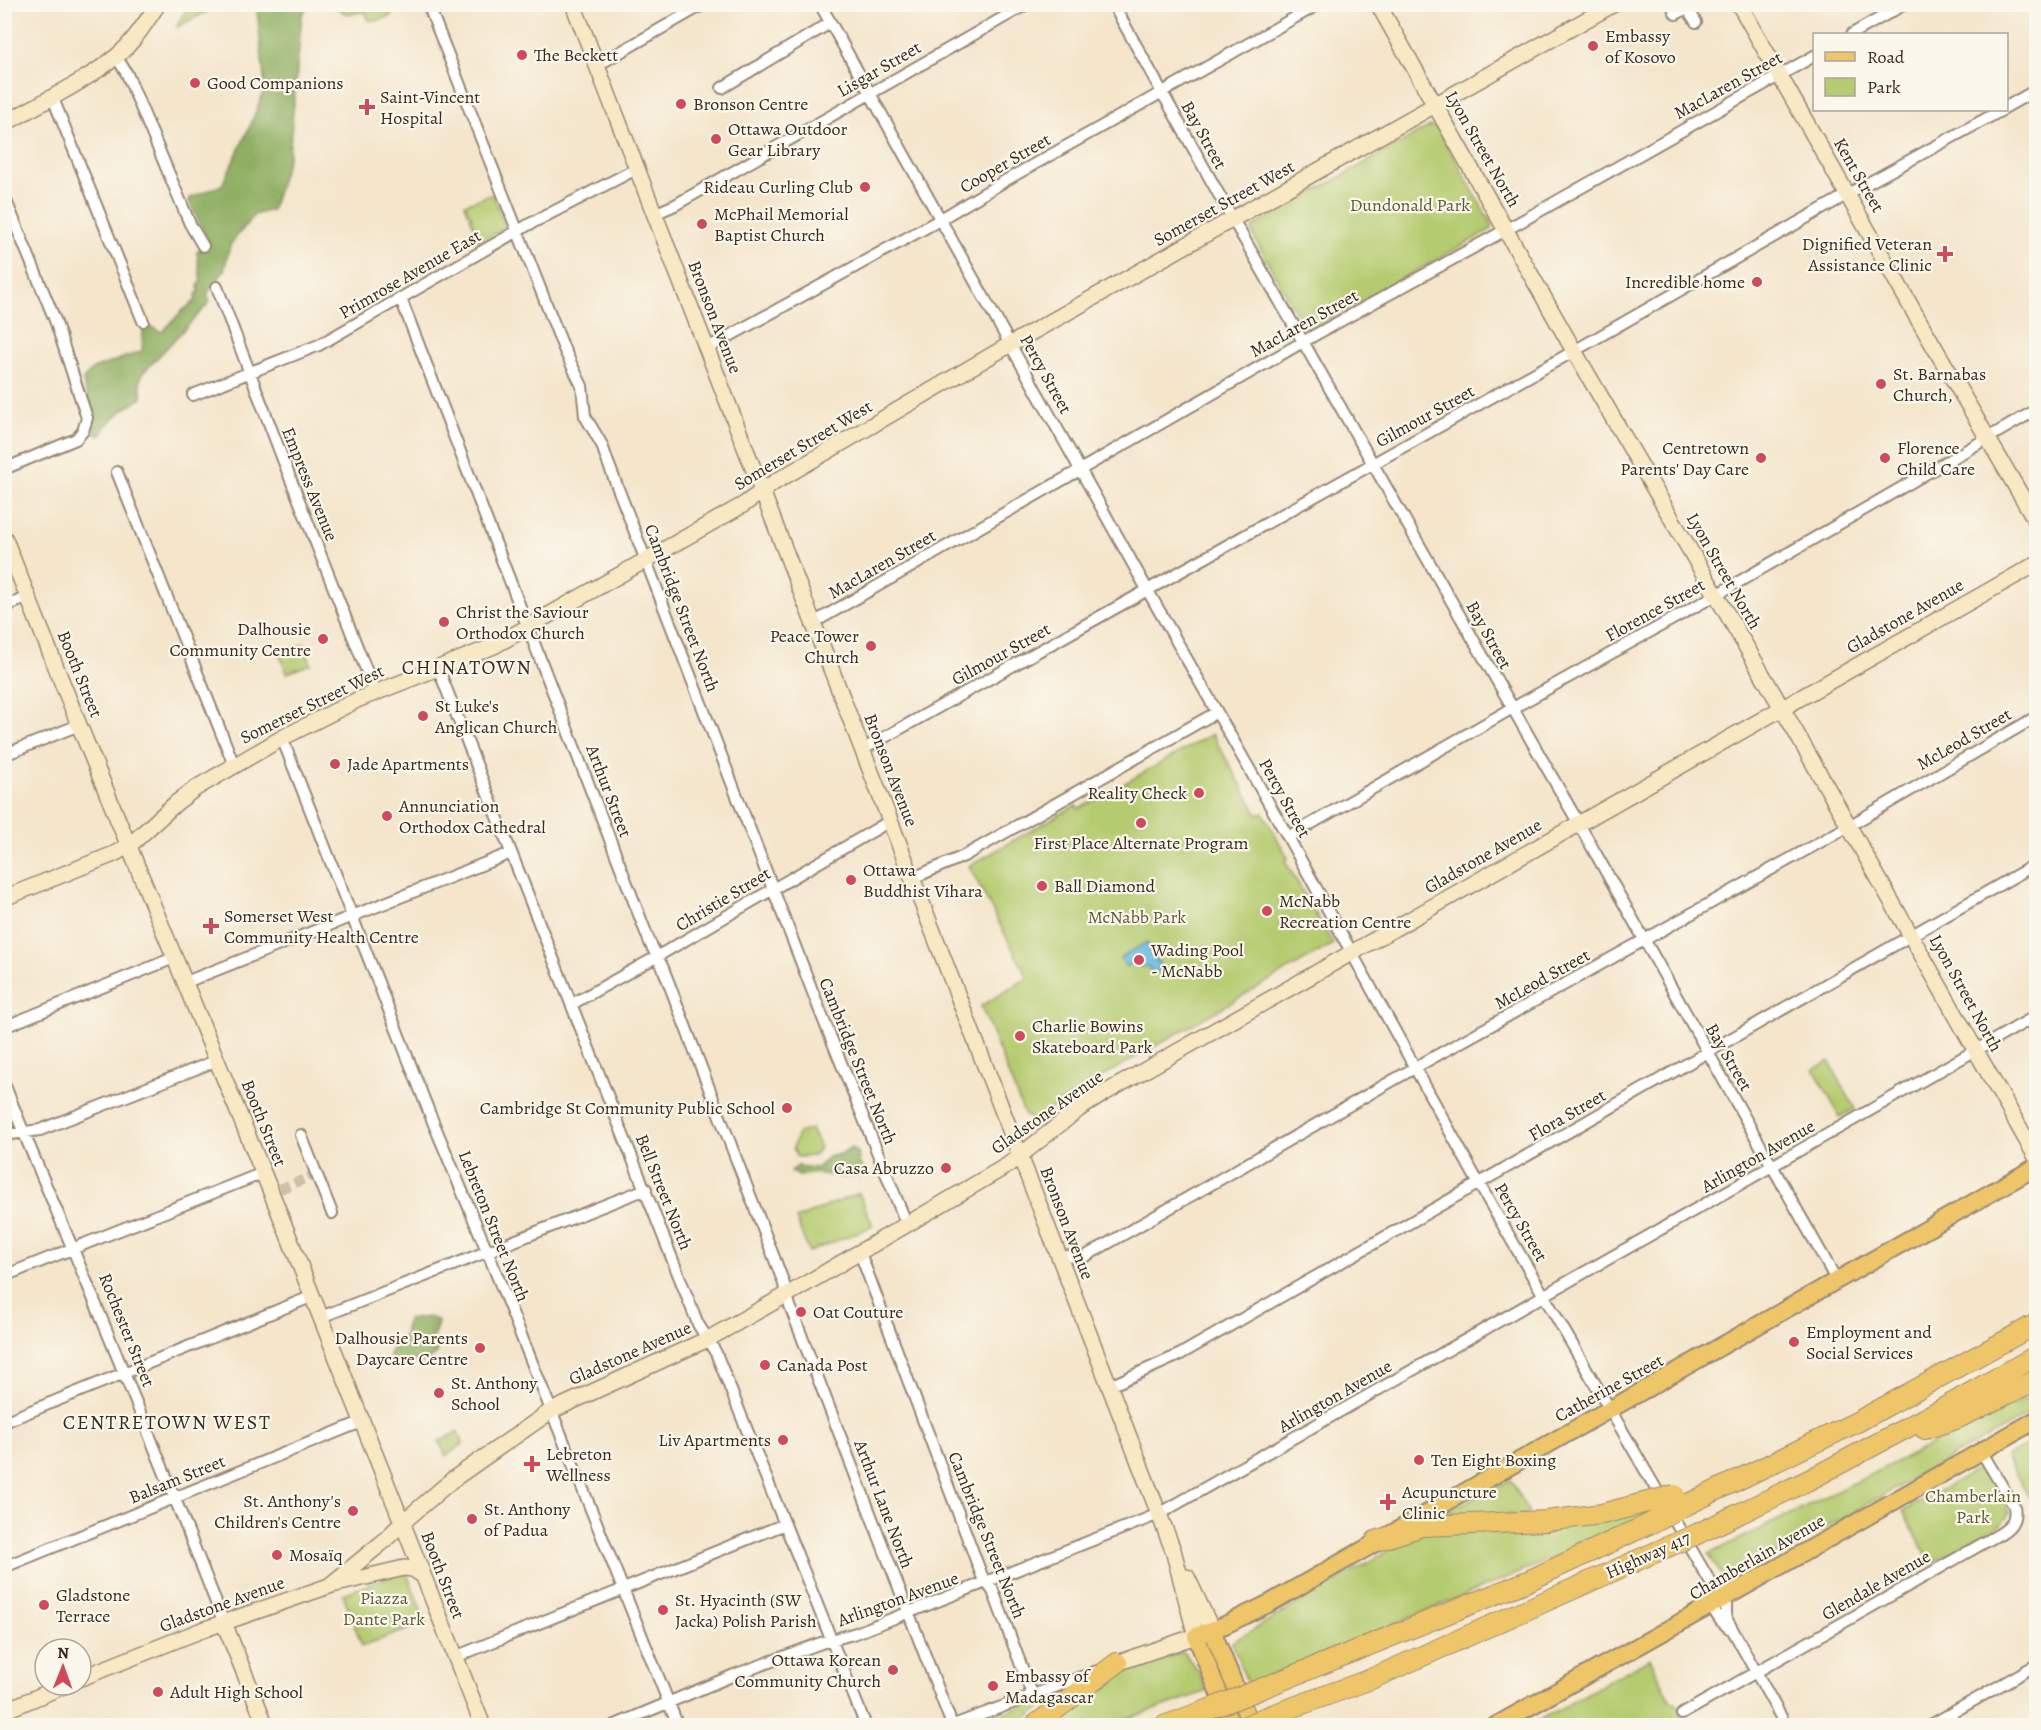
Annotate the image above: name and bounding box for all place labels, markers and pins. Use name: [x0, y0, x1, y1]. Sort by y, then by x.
place label: Embassy of Kosovo: [1605, 24, 1676, 69]
marker: Embassy of Kosovo: [1586, 39, 1600, 53]
place label: The Beckett: [534, 43, 618, 67]
marker: The Beckett: [515, 48, 529, 62]
place label: Good Companions: [207, 71, 344, 95]
marker: Good Companions: [188, 76, 202, 90]
place label: Saint-Vincent Hospital: [380, 85, 480, 130]
place label: Bronson Centre: [693, 92, 808, 116]
marker: Bronson Centre: [674, 97, 688, 111]
marker: Saint-Vincent Hospital: [358, 98, 376, 116]
place label: Ottawa Outdoor Gear Library: [728, 117, 847, 162]
marker: Ottawa Outdoor Gear Library: [709, 132, 723, 146]
place label: Rideau Curling Club: [703, 175, 853, 199]
marker: Rideau Curling Club: [858, 180, 872, 194]
place label: McPhail Memorial Baptist Church: [714, 202, 849, 247]
marker: McPhail Memorial Baptist Church: [695, 217, 709, 231]
place label: Dignified Veteran Assistance Clinic: [1802, 232, 1932, 277]
marker: Dignified Veteran Assistance Clinic: [1936, 245, 1954, 263]
place label: Incredible home: [1625, 270, 1745, 294]
marker: Incredible home: [1750, 275, 1764, 289]
place label: St. Barnabas Church,: [1893, 362, 1986, 407]
marker: St. Barnabas Church,: [1874, 377, 1888, 391]
place label: Centretown Parents' Day Care: [1620, 436, 1749, 481]
place label: Florence Child Care: [1897, 436, 1975, 481]
marker: Centretown Parents' Day Care: [1754, 451, 1768, 465]
marker: Florence Child Care: [1878, 451, 1892, 465]
place label: Christ the Saviour Orthodox Church: [456, 600, 589, 645]
marker: Christ the Saviour Orthodox Church: [437, 615, 451, 629]
place label: Dalhousie Community Centre: [169, 617, 311, 662]
place label: Peace Tower Church: [770, 624, 859, 669]
marker: Dalhousie Community Centre: [316, 632, 330, 646]
marker: Peace Tower Church: [864, 639, 878, 653]
place label: St Luke's Anglican Church: [434, 694, 558, 739]
marker: St Luke's Anglican Church: [416, 709, 430, 723]
place label: Jade Apartments: [347, 752, 469, 776]
marker: Jade Apartments: [328, 757, 342, 771]
place label: Reality Check: [1088, 781, 1187, 805]
marker: Reality Check: [1192, 786, 1206, 800]
place label: Annunciation Orthodox Cathedral: [398, 794, 546, 839]
marker: Annunciation Orthodox Cathedral: [380, 809, 394, 823]
marker: First Place Alternate Program: [1134, 816, 1148, 830]
place label: First Place Alternate Program: [1033, 831, 1249, 855]
place label: Ottawa Buddhist Vihara: [863, 858, 983, 903]
marker: Ottawa Buddhist Vihara: [844, 873, 858, 887]
place label: Ball Diamond: [1054, 874, 1155, 898]
marker: Ball Diamond: [1035, 879, 1049, 893]
place label: McNabb Recreation Centre: [1279, 889, 1411, 934]
place label: Somerset West Community Health Centre: [224, 904, 419, 949]
marker: McNabb Recreation Centre: [1260, 904, 1274, 918]
marker: Somerset West Community Health Centre: [202, 917, 220, 935]
place label: Wading Pool - McNabb: [1150, 938, 1244, 983]
marker: Wading Pool - McNabb: [1132, 953, 1146, 967]
place label: Charlie Bowins Skateboard Park: [1032, 1014, 1153, 1059]
marker: Charlie Bowins Skateboard Park: [1013, 1029, 1027, 1043]
place label: Cambridge St Community Public School: [480, 1096, 776, 1120]
marker: Cambridge St Community Public School: [780, 1101, 794, 1115]
place label: Casa Abruzzo: [834, 1156, 934, 1180]
marker: Casa Abruzzo: [939, 1161, 953, 1175]
place label: Oat Couture: [813, 1300, 903, 1324]
marker: Oat Couture: [794, 1305, 808, 1319]
place label: Employment and Social Services: [1806, 1320, 1932, 1365]
place label: Dalhousie Parents Daycare Centre: [335, 1326, 468, 1371]
marker: Employment and Social Services: [1787, 1335, 1801, 1349]
marker: Dalhousie Parents Daycare Centre: [473, 1341, 487, 1355]
place label: Canada Post: [777, 1353, 868, 1377]
marker: Canada Post: [758, 1358, 772, 1372]
place label: St. Anthony School: [451, 1371, 538, 1416]
marker: St. Anthony School: [432, 1386, 446, 1400]
place label: Liv Apartments: [658, 1428, 771, 1452]
marker: Liv Apartments: [776, 1433, 790, 1447]
place label: Lebreton Wellness: [545, 1442, 612, 1487]
place label: Ten Eight Boxing: [1431, 1448, 1556, 1472]
marker: Ten Eight Boxing: [1412, 1453, 1426, 1467]
marker: Lebreton Wellness: [523, 1455, 541, 1473]
place label: Acupuncture Clinic: [1401, 1480, 1497, 1525]
place label: St. Anthony's Children's Centre: [214, 1489, 341, 1534]
marker: Acupuncture Clinic: [1379, 1493, 1397, 1511]
place label: St. Anthony of Padua: [484, 1497, 571, 1542]
marker: St. Anthony's Children's Centre: [346, 1504, 360, 1518]
marker: St. Anthony of Padua: [465, 1512, 479, 1526]
place label: Mosaïq: [289, 1543, 343, 1567]
marker: Mosaïq: [270, 1548, 284, 1562]
place label: Gladstone Terrace: [56, 1583, 130, 1628]
place label: St. Hyacinth (SW Jacka) Polish Parish: [675, 1588, 817, 1633]
marker: Gladstone Terrace: [37, 1598, 51, 1612]
marker: St. Hyacinth (SW Jacka) Polish Parish: [656, 1603, 670, 1617]
place label: Ottawa Korean Community Church: [734, 1648, 881, 1693]
marker: Ottawa Korean Community Church: [886, 1663, 900, 1677]
place label: Embassy of Madagascar: [1005, 1664, 1094, 1709]
marker: Embassy of Madagascar: [986, 1679, 1000, 1693]
place label: Adult High School: [169, 1680, 304, 1704]
marker: Adult High School: [151, 1685, 165, 1699]

